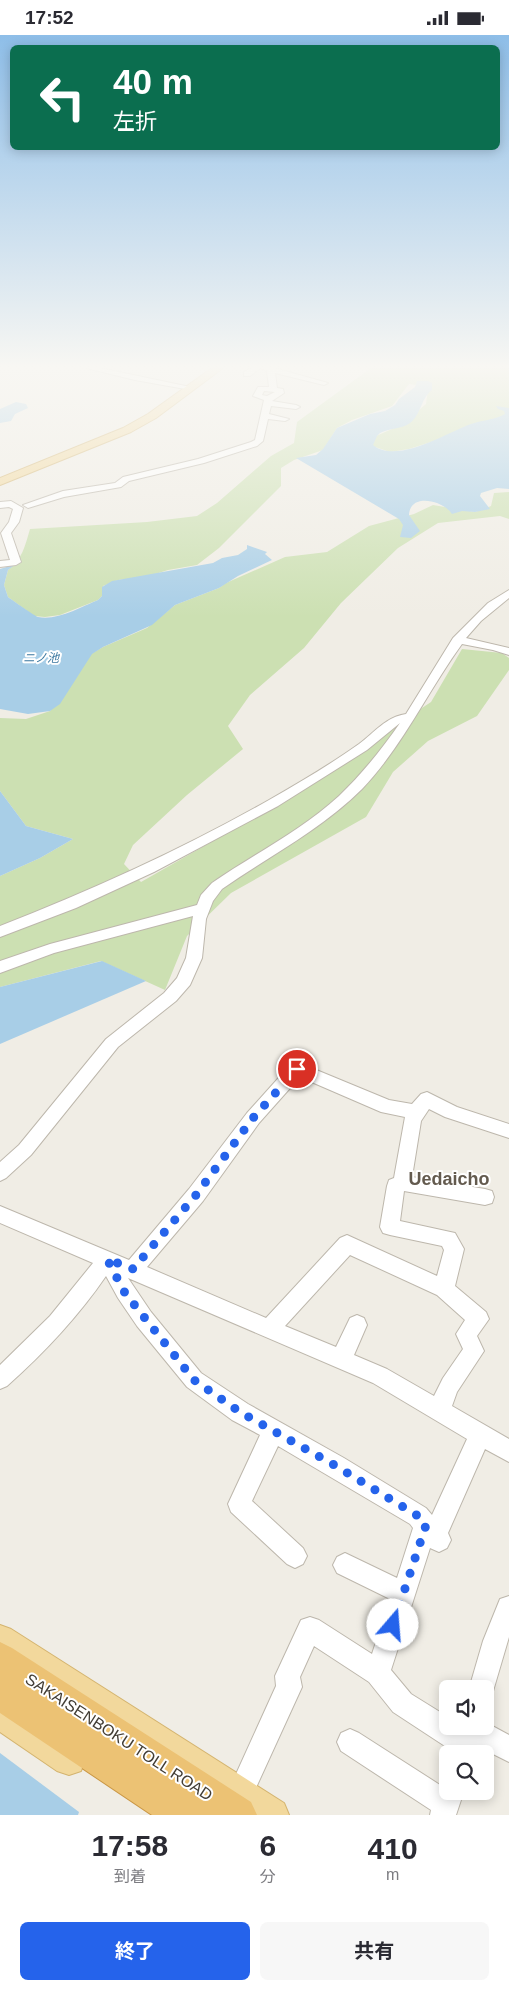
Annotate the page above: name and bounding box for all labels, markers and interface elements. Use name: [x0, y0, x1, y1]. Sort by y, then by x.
text: 17:52: [25, 7, 74, 28]
text: 40 m: [113, 62, 193, 101]
icon: left: [30, 65, 95, 130]
text: 左折: [113, 109, 157, 134]
water label: ニノ池: [23, 651, 60, 665]
pin: [276, 1048, 318, 1090]
icon: arrive: [283, 1055, 311, 1083]
district label: Uedaicho: [408, 1169, 490, 1189]
position arrow: [366, 1598, 418, 1650]
street label: SAKAISENBOKU TOLL ROAD: [22, 1670, 216, 1804]
map controls: [439, 1680, 494, 1800]
button: sound: [439, 1680, 494, 1735]
button: search: [439, 1745, 494, 1800]
text: 17:58: [91, 1829, 168, 1862]
text: 6: [259, 1829, 276, 1862]
text: 410: [368, 1832, 418, 1865]
text: m: [386, 1866, 399, 1883]
text: 到着: [114, 1868, 146, 1885]
text: 分: [260, 1868, 276, 1885]
button: 終了: [20, 1922, 250, 1980]
button: 共有: [260, 1922, 489, 1980]

